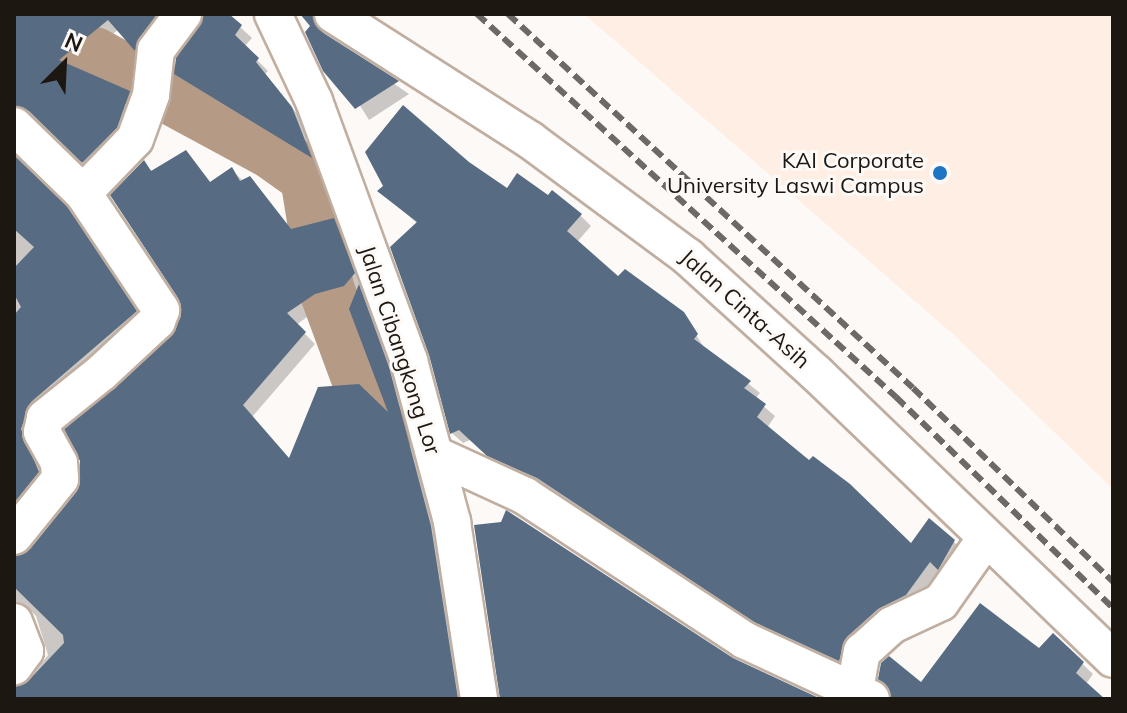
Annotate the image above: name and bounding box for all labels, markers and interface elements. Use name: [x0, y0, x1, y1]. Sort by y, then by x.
north arrow: [24, 24, 104, 104]
text: N: [60, 26, 87, 58]
place label: KAI Corporate University Laswi Campus: [667, 147, 924, 198]
marker: KAI Corporate University Laswi Campus: [931, 164, 949, 182]
street label: Jalan Cibangkong Lor: [354, 242, 446, 458]
street label: Jalan Cinta-Asih: [675, 244, 815, 374]

